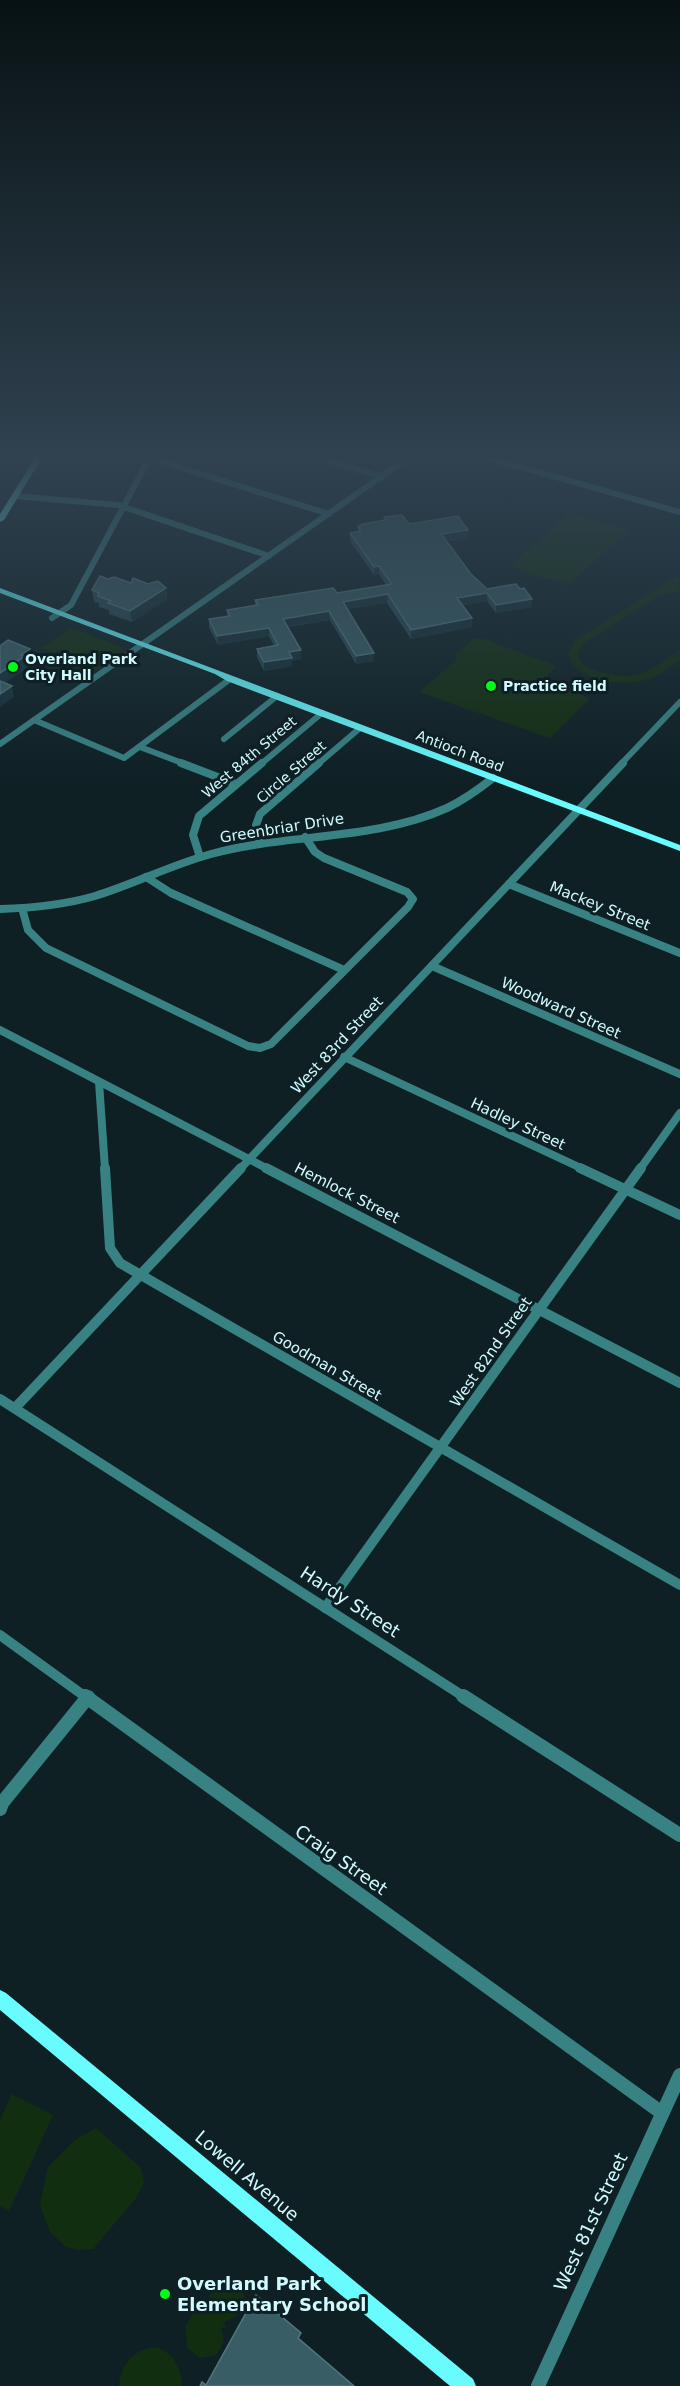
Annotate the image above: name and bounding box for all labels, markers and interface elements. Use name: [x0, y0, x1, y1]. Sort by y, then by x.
place label: Overland Park City Hall: [25, 651, 138, 683]
marker: Overland Park City Hall: [6, 660, 20, 674]
place label: Practice field: [503, 678, 607, 694]
marker: Practice field: [484, 679, 498, 693]
street label: West 84th Street: [199, 713, 300, 801]
street label: Antioch Road: [414, 727, 506, 775]
street label: Circle Street: [253, 737, 329, 806]
street label: Greenbriar Drive: [219, 809, 345, 847]
street label: Mackey Street: [547, 878, 653, 934]
street label: Woodward Street: [498, 974, 624, 1043]
street label: West 83rd Street: [287, 993, 387, 1097]
street label: Hadley Street: [468, 1094, 568, 1154]
street label: Hemlock Street: [291, 1159, 403, 1227]
street label: West 82nd Street: [446, 1293, 536, 1410]
street label: Goodman Street: [269, 1327, 385, 1405]
street label: Hardy Street: [297, 1562, 404, 1641]
street label: Craig Street: [291, 1820, 391, 1899]
street label: Lowell Avenue: [191, 2126, 304, 2225]
street label: West 81st Street: [549, 2149, 632, 2294]
place label: Overland Park Elementary School: [177, 2273, 366, 2315]
marker: Overland Park Elementary School: [158, 2287, 172, 2301]

